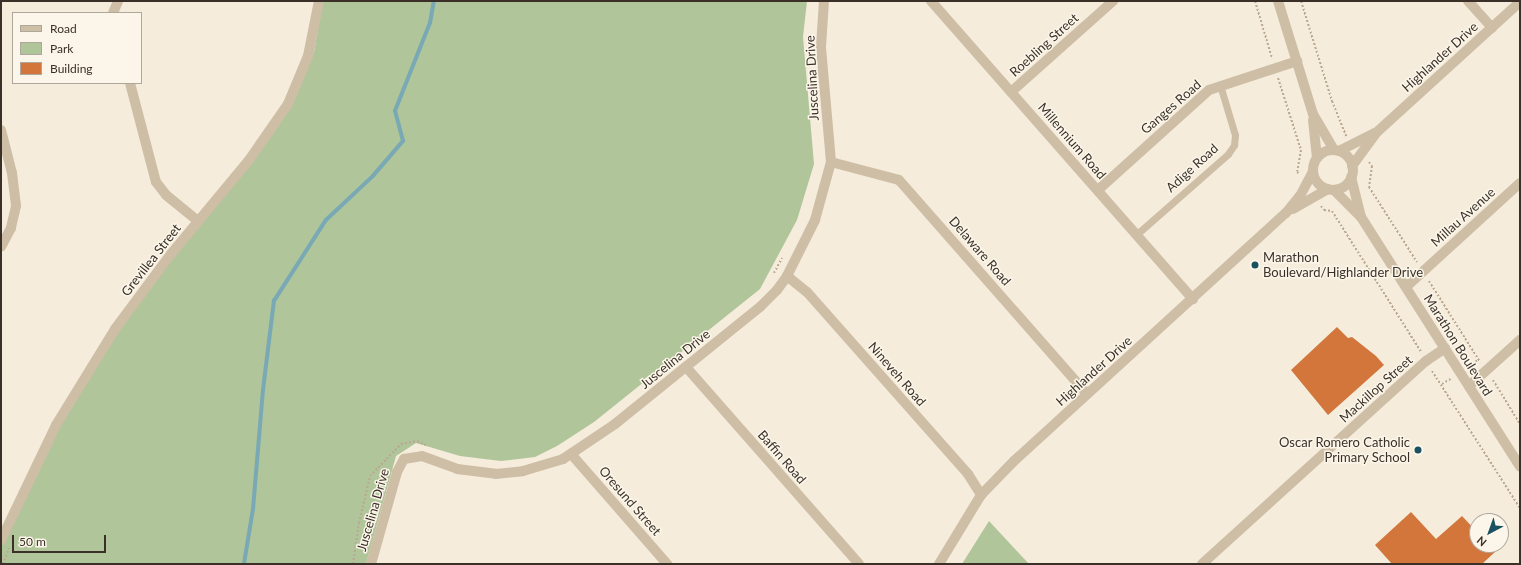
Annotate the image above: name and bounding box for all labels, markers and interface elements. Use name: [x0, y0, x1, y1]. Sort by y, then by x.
street label: Roebling Street: [1006, 10, 1082, 80]
legend: [12, 12, 142, 84]
street label: Highlander Drive: [1399, 19, 1481, 95]
text: Road: [50, 21, 77, 36]
street label: Juscelina Drive: [802, 35, 822, 121]
text: Park: [50, 41, 73, 56]
text: Building: [50, 61, 93, 76]
street label: Ganges Road: [1138, 77, 1204, 137]
street label: Millennium Road: [1035, 100, 1109, 182]
street label: Adige Road: [1163, 141, 1221, 195]
street label: Millau Avenue: [1428, 184, 1498, 250]
street label: Delaware Road: [946, 213, 1014, 289]
street label: Grevillea Street: [118, 221, 184, 299]
place label: Marathon Boulevard/Highlander Drive: [1263, 250, 1423, 281]
marker: Marathon Boulevard/Highlander Drive: [1250, 260, 1260, 270]
street label: Marathon Boulevard: [1420, 291, 1496, 399]
street label: Juscelina Drive: [637, 326, 713, 392]
street label: Highlander Drive: [1053, 333, 1135, 409]
street label: Nineveh Road: [865, 339, 929, 409]
street label: Mackillop Street: [1336, 352, 1416, 426]
street label: Baffin Road: [755, 427, 809, 487]
place label: Oscar Romero Catholic Primary School: [1279, 435, 1410, 466]
marker: Oscar Romero Catholic Primary School: [1413, 445, 1423, 455]
street label: Oresund Street: [596, 463, 664, 539]
street label: Juscelina Drive: [354, 467, 392, 553]
north arrow: [1469, 513, 1509, 553]
scale bar: [14, 527, 108, 553]
text: 50 m: [19, 534, 46, 549]
text: N: [1474, 534, 1489, 549]

